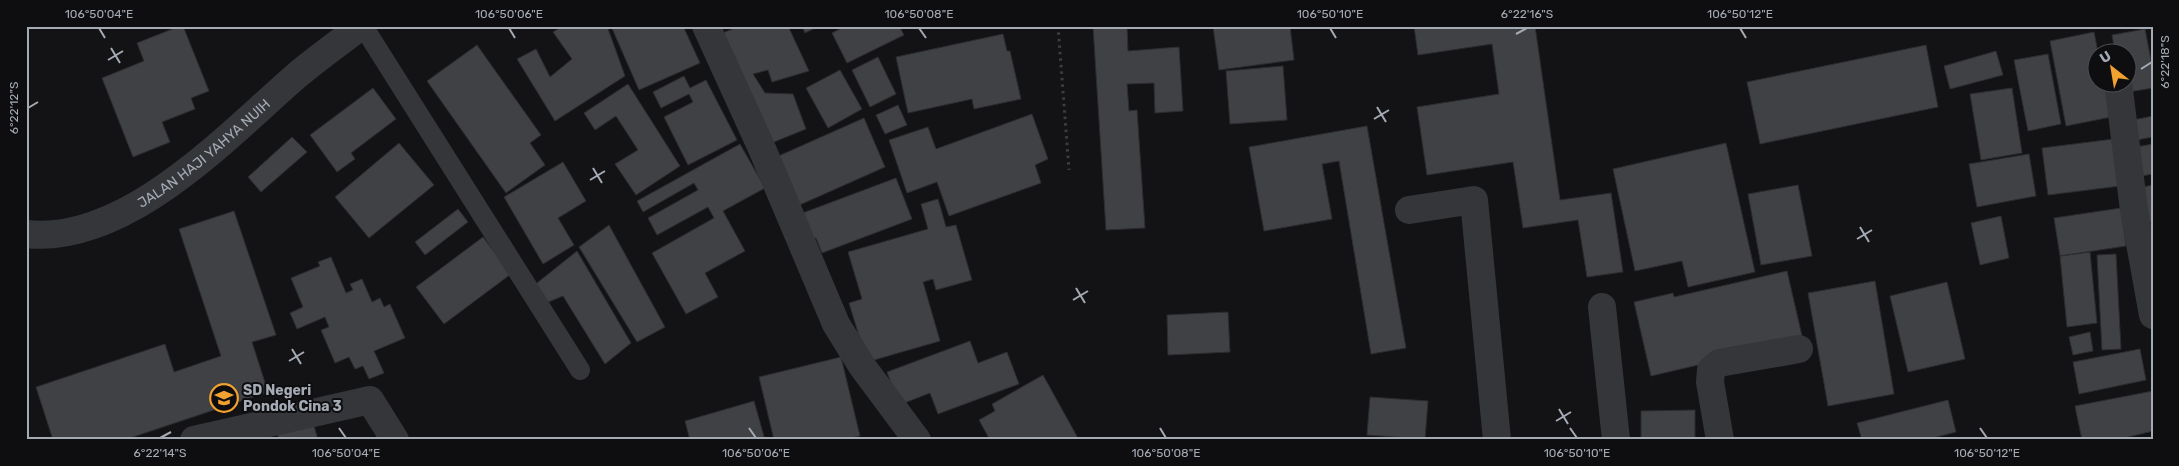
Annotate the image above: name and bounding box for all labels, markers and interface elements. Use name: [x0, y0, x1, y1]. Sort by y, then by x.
text: 106°50'04"E: [65, 7, 133, 21]
text: 106°50'06"E: [475, 7, 543, 21]
text: 106°50'08"E: [884, 7, 954, 21]
text: 106°50'10"E: [1297, 7, 1363, 21]
text: 6°22'16"S: [1501, 7, 1553, 21]
text: 106°50'12"E: [1707, 7, 1773, 21]
text: 6°22'18"S: [2158, 35, 2172, 89]
north arrow: [2086, 42, 2136, 92]
text: U: [2097, 47, 2114, 67]
text: 6°22'12"S: [7, 82, 21, 134]
street label: JALAN HAJI YAHYA NUIH: [134, 95, 273, 211]
place label: SD Negeri Pondok Cina 3: [243, 382, 342, 415]
school or university icon: SD Negeri Pondok Cina 3: [209, 383, 239, 413]
text: 6°22'14"S: [134, 446, 186, 460]
text: 106°50'04"E: [312, 446, 380, 460]
text: 106°50'06"E: [722, 446, 790, 460]
text: 106°50'08"E: [1131, 446, 1201, 460]
text: 106°50'10"E: [1544, 446, 1610, 460]
text: 106°50'12"E: [1954, 446, 2020, 460]

